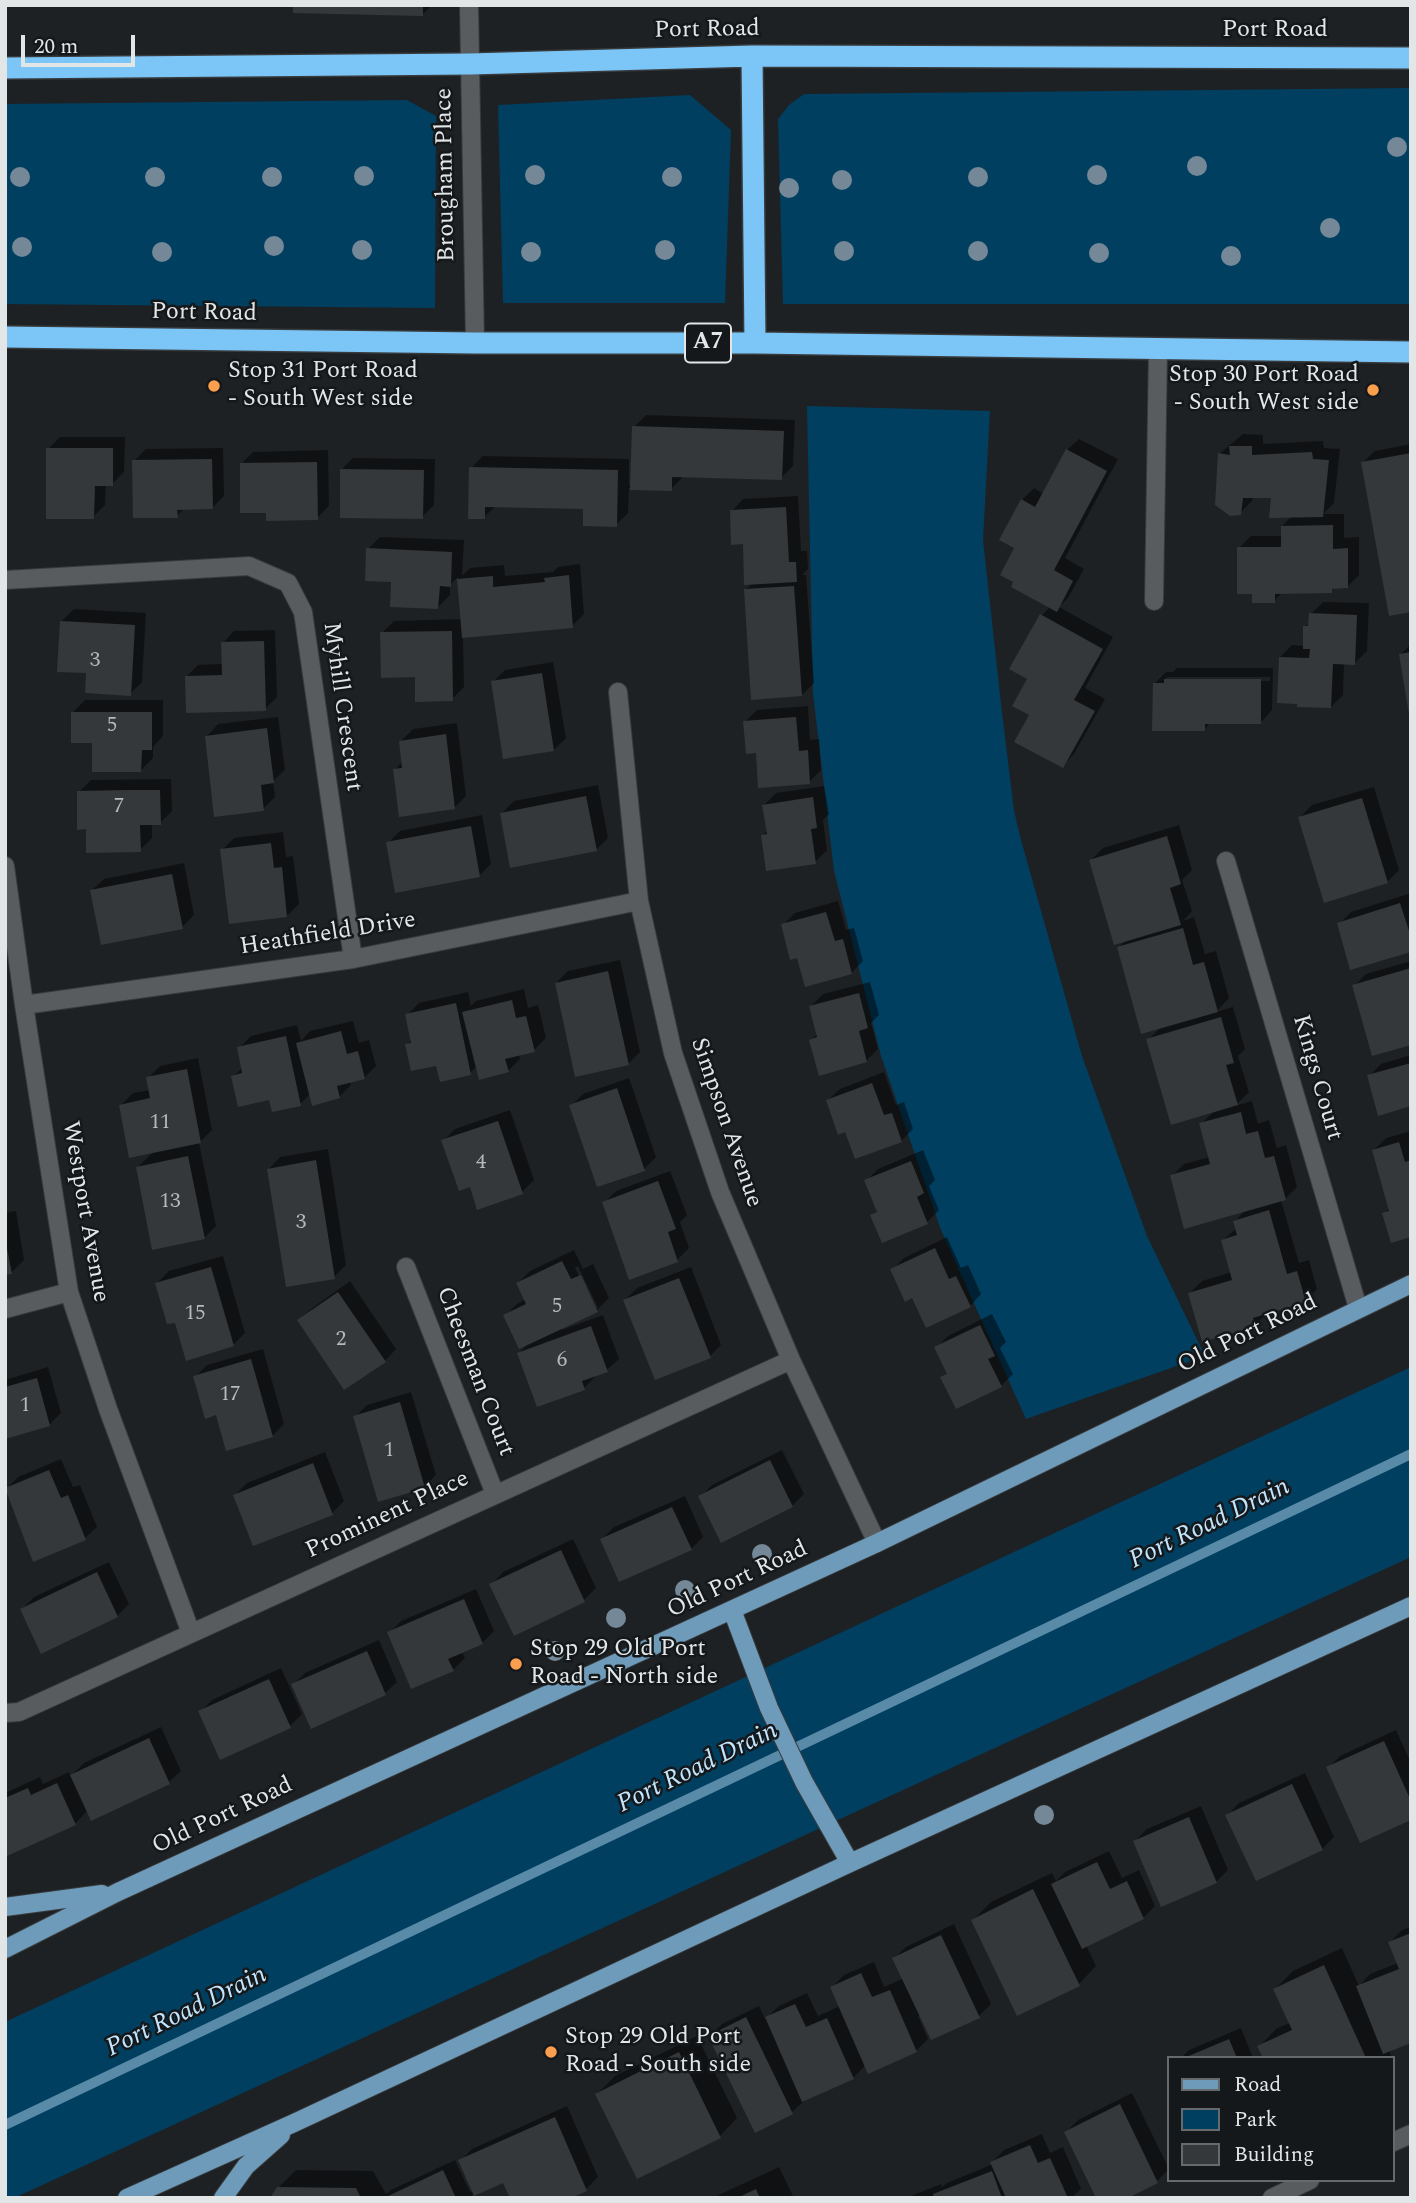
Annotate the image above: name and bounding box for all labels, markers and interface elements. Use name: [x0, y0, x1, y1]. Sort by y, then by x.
street label: Port Road: [654, 16, 760, 46]
street label: Port Road: [1222, 17, 1328, 45]
scale bar: [24, 21, 138, 65]
text: 20 m: [34, 31, 78, 63]
street label: Brougham Place: [431, 88, 463, 262]
street label: Port Road: [151, 299, 257, 329]
road number: A7: [685, 324, 731, 362]
place label: Stop 31 Port Road - South West side: [228, 358, 418, 414]
place label: Stop 30 Port Road - South West side: [1169, 362, 1359, 418]
marker: Stop 31 Port Road - South West side: [206, 378, 222, 394]
marker: Stop 30 Port Road - South West side: [1365, 382, 1381, 398]
street label: Myhill Crescent: [315, 621, 367, 793]
house number: 3: [90, 649, 100, 675]
house number: 5: [107, 714, 117, 740]
house number: 7: [114, 795, 124, 821]
street label: Heathfield Drive: [238, 907, 418, 963]
street label: Kings Court: [1284, 1012, 1348, 1144]
street label: Simpson Avenue: [683, 1035, 767, 1211]
house number: 11: [150, 1111, 170, 1137]
street label: Westport Avenue: [54, 1119, 114, 1305]
house number: 4: [476, 1151, 486, 1177]
house number: 13: [160, 1190, 180, 1216]
house number: 3: [296, 1211, 306, 1237]
street label: Cheesman Court: [428, 1283, 520, 1461]
street label: Old Port Road: [1173, 1289, 1323, 1381]
house number: 5: [552, 1295, 562, 1321]
house number: 15: [185, 1302, 205, 1328]
house number: 2: [336, 1328, 346, 1354]
house number: 6: [557, 1349, 567, 1375]
house number: 17: [220, 1383, 240, 1409]
house number: 1: [20, 1394, 30, 1420]
house number: 1: [384, 1439, 394, 1465]
street label: Prominent Place: [302, 1466, 474, 1566]
water label: Port Road Drain: [1125, 1473, 1295, 1577]
street label: Old Port Road: [663, 1536, 813, 1626]
place label: Stop 29 Old Port Road - North side: [530, 1636, 718, 1692]
marker: Stop 29 Old Port Road - North side: [508, 1656, 524, 1672]
water label: Port Road Drain: [613, 1717, 783, 1821]
street label: Old Port Road: [148, 1772, 298, 1862]
water label: Port Road Drain: [102, 1961, 272, 2065]
place label: Stop 29 Old Port Road - South side: [565, 2024, 751, 2080]
marker: Stop 29 Old Port Road - South side: [543, 2044, 559, 2060]
legend: [1168, 2056, 1395, 2182]
text: Road: [1234, 2069, 1281, 2101]
text: Park: [1234, 2104, 1277, 2136]
text: Building: [1234, 2139, 1314, 2171]

